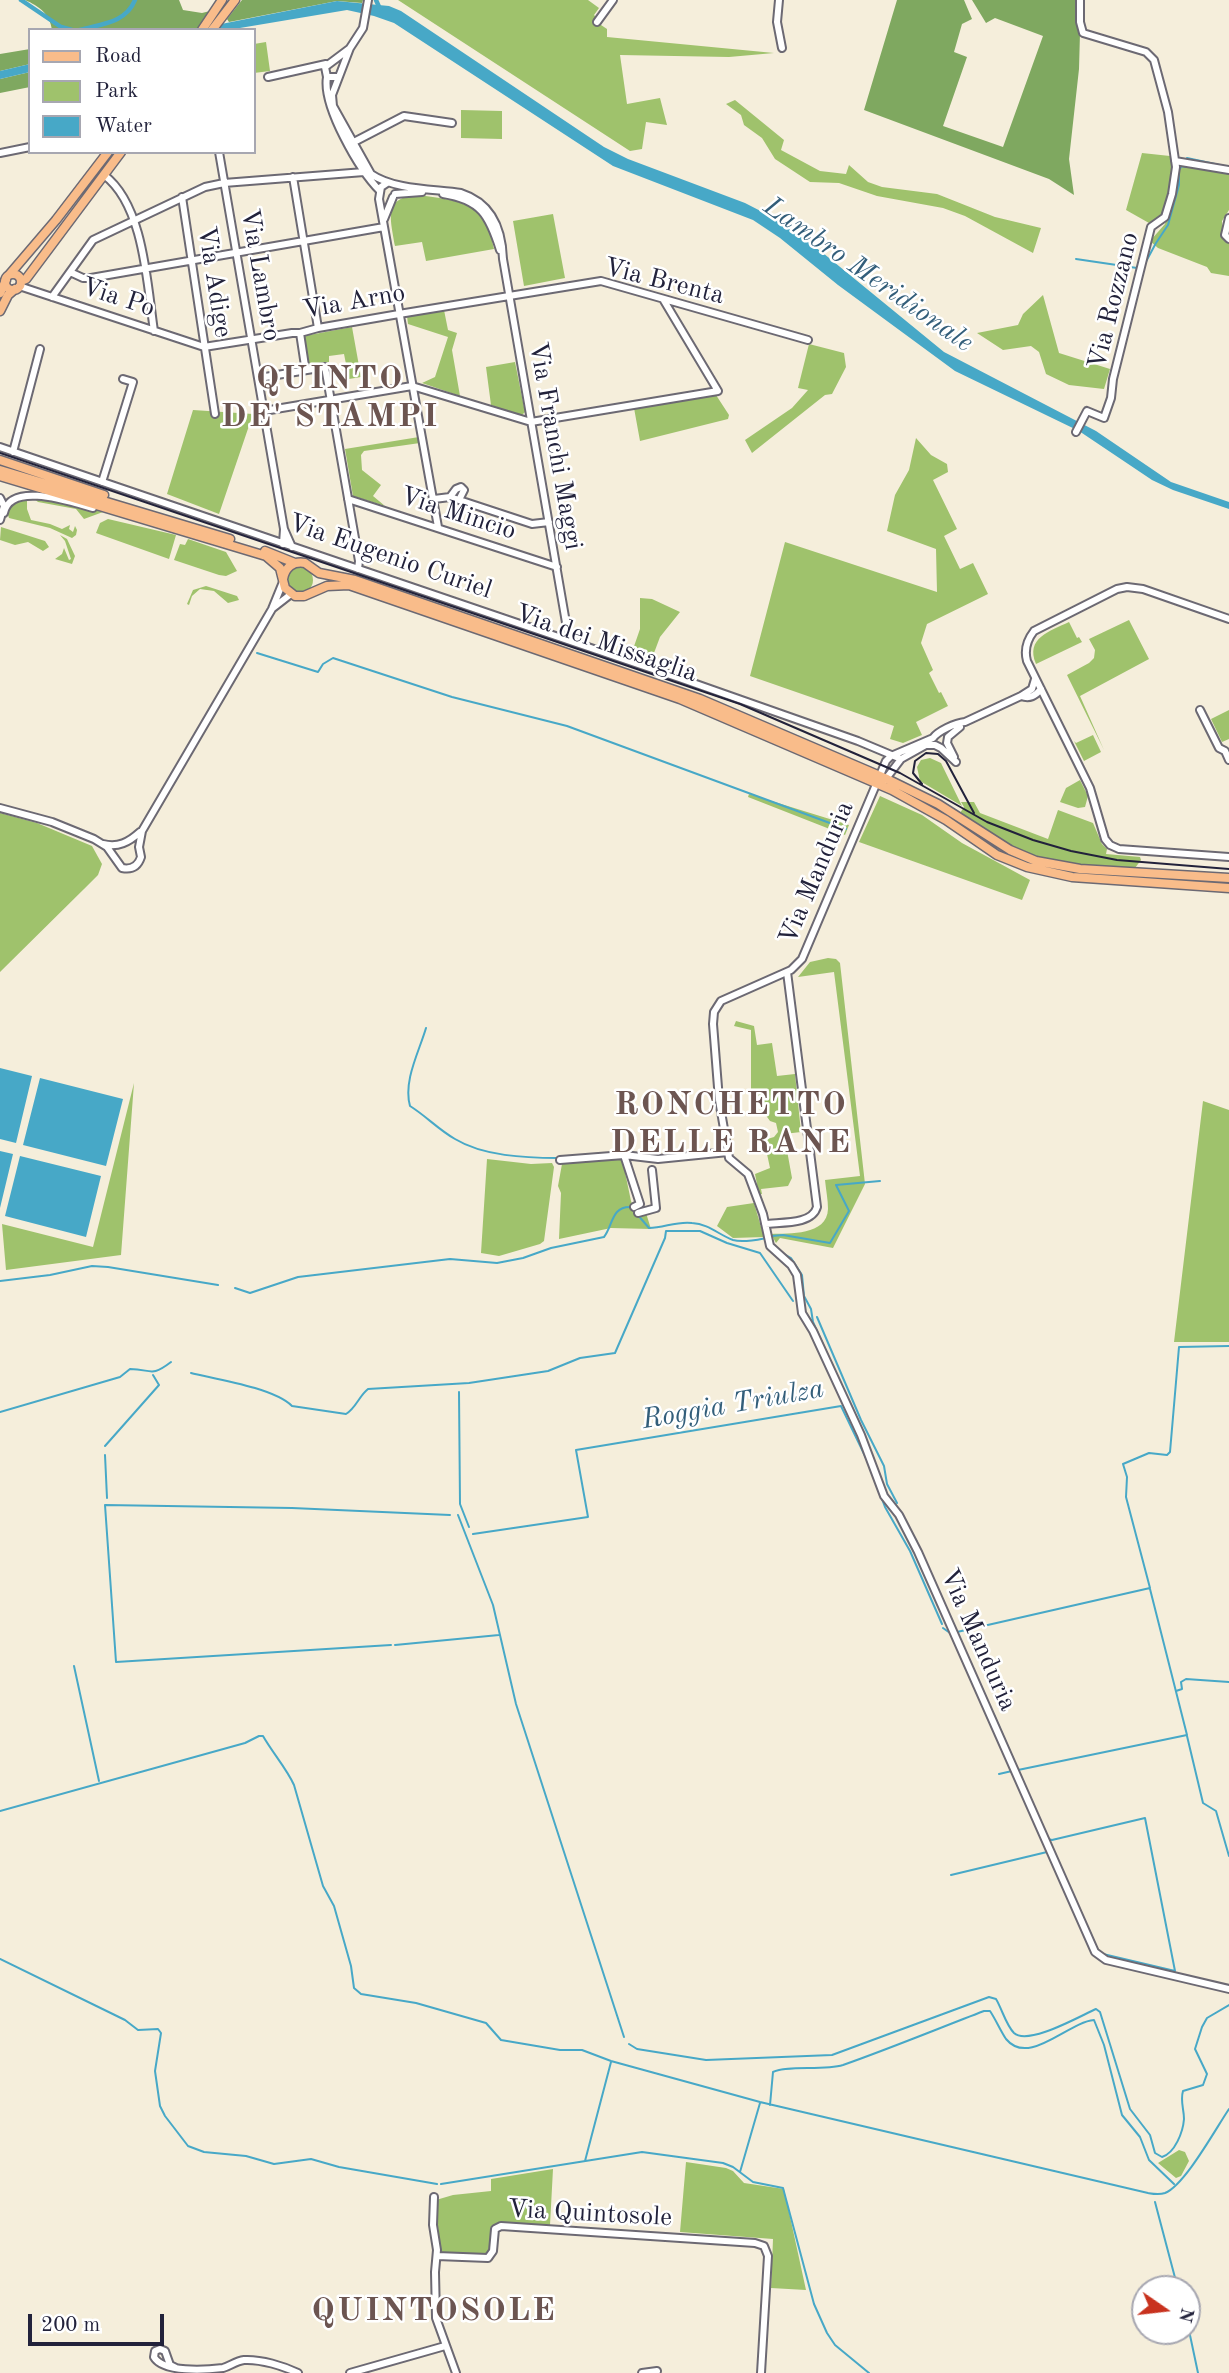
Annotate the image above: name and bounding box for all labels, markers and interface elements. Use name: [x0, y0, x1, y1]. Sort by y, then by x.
legend: [28, 28, 256, 154]
text: Road: [95, 46, 142, 67]
text: Park: [95, 81, 138, 102]
text: Water: [95, 116, 152, 137]
water label: Lambro Meridionale: [757, 190, 979, 360]
street label: Via Lambro: [233, 206, 287, 344]
street label: Via Adige: [190, 224, 238, 340]
street label: Via Rozzano: [1082, 229, 1146, 373]
street label: Via Brenta: [601, 252, 727, 312]
street label: Via Po: [77, 272, 159, 324]
street label: Via Arno: [300, 278, 408, 326]
street label: Via Franchi Maggi: [521, 340, 589, 552]
district label: QUINTO DE' STAMPI: [222, 359, 438, 437]
street label: Via Mincio: [396, 481, 520, 547]
street label: Via Eugenio Curiel: [284, 508, 496, 606]
street label: Via dei Missaglia: [511, 598, 701, 690]
street label: Via Manduria: [773, 797, 861, 949]
district label: RONCHETTO DELLE RANE: [611, 1085, 851, 1163]
water label: Roggia Triulza: [639, 1372, 827, 1438]
street label: Via Manduria: [933, 1564, 1023, 1716]
street label: Via Quintosole: [507, 2194, 673, 2234]
north arrow: [1131, 2275, 1201, 2345]
district label: QUINTOSOLE: [313, 2291, 555, 2331]
scale bar: [32, 2300, 168, 2344]
text: N: [1174, 2305, 1196, 2324]
text: 200 m: [41, 2315, 100, 2336]

